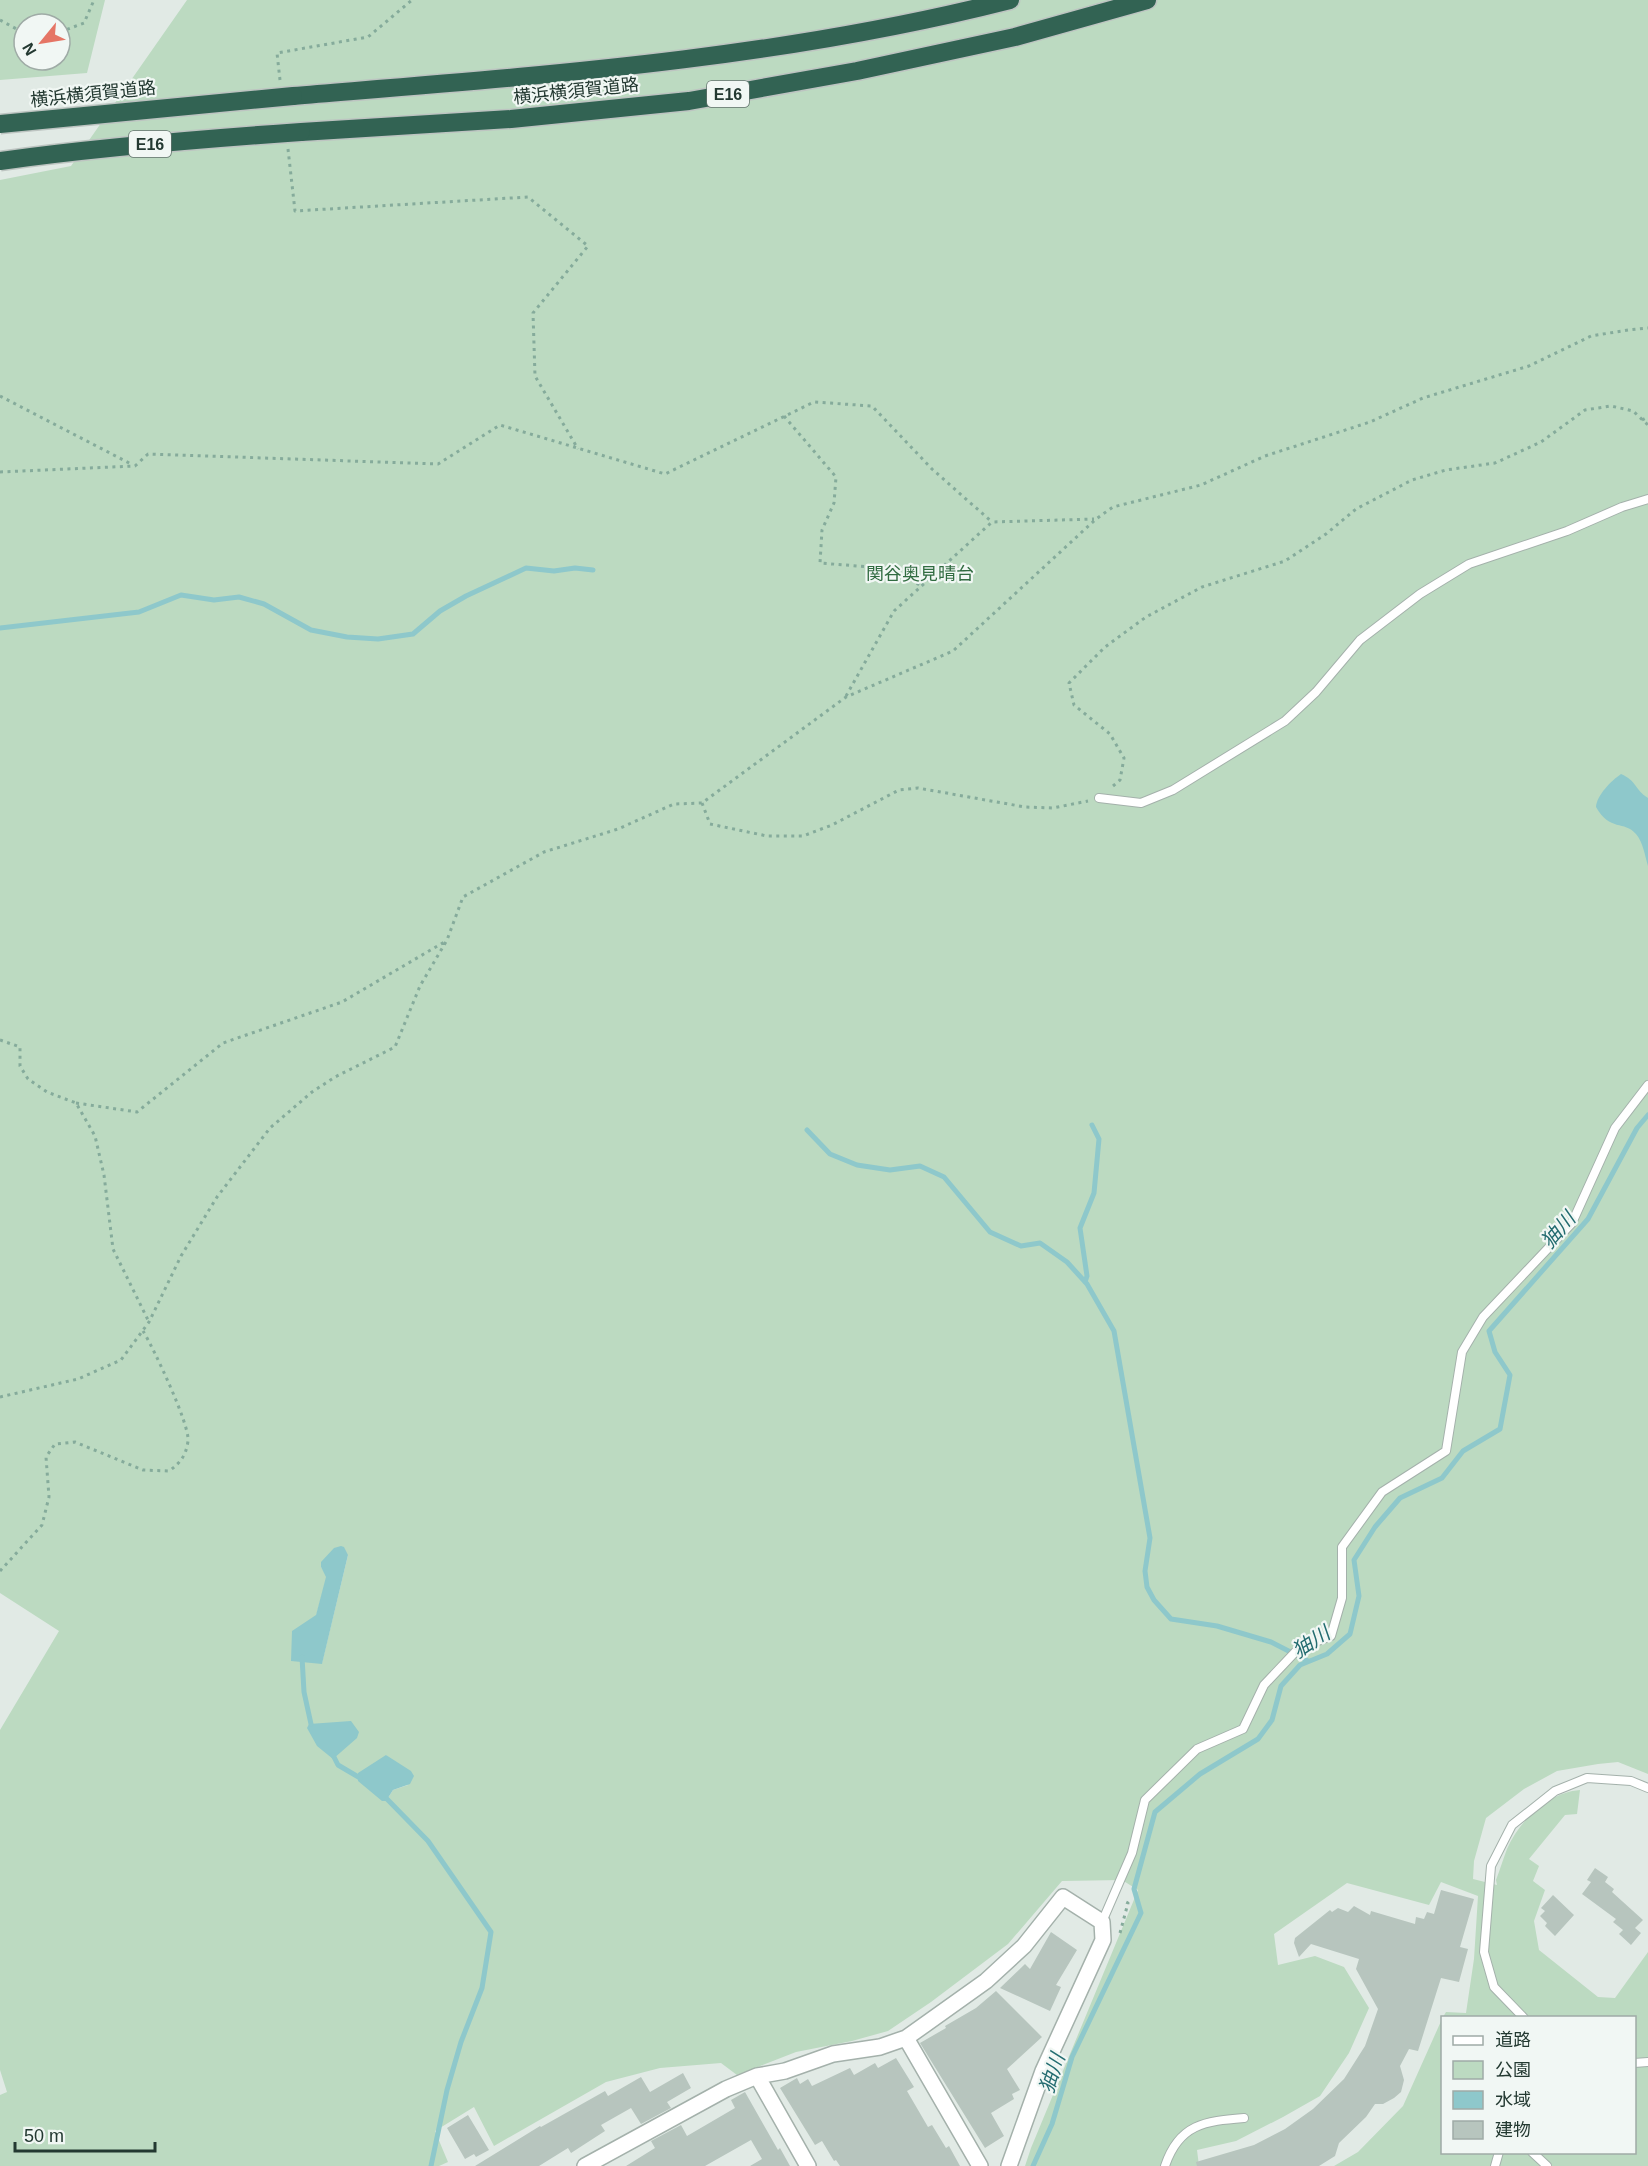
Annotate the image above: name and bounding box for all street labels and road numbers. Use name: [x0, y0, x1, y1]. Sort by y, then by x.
street label: 横浜横須賀道路: [512, 74, 640, 108]
street label: 横浜横須賀道路: [29, 77, 157, 111]
road number: E16: [707, 81, 749, 107]
road number: E16: [129, 131, 171, 157]

